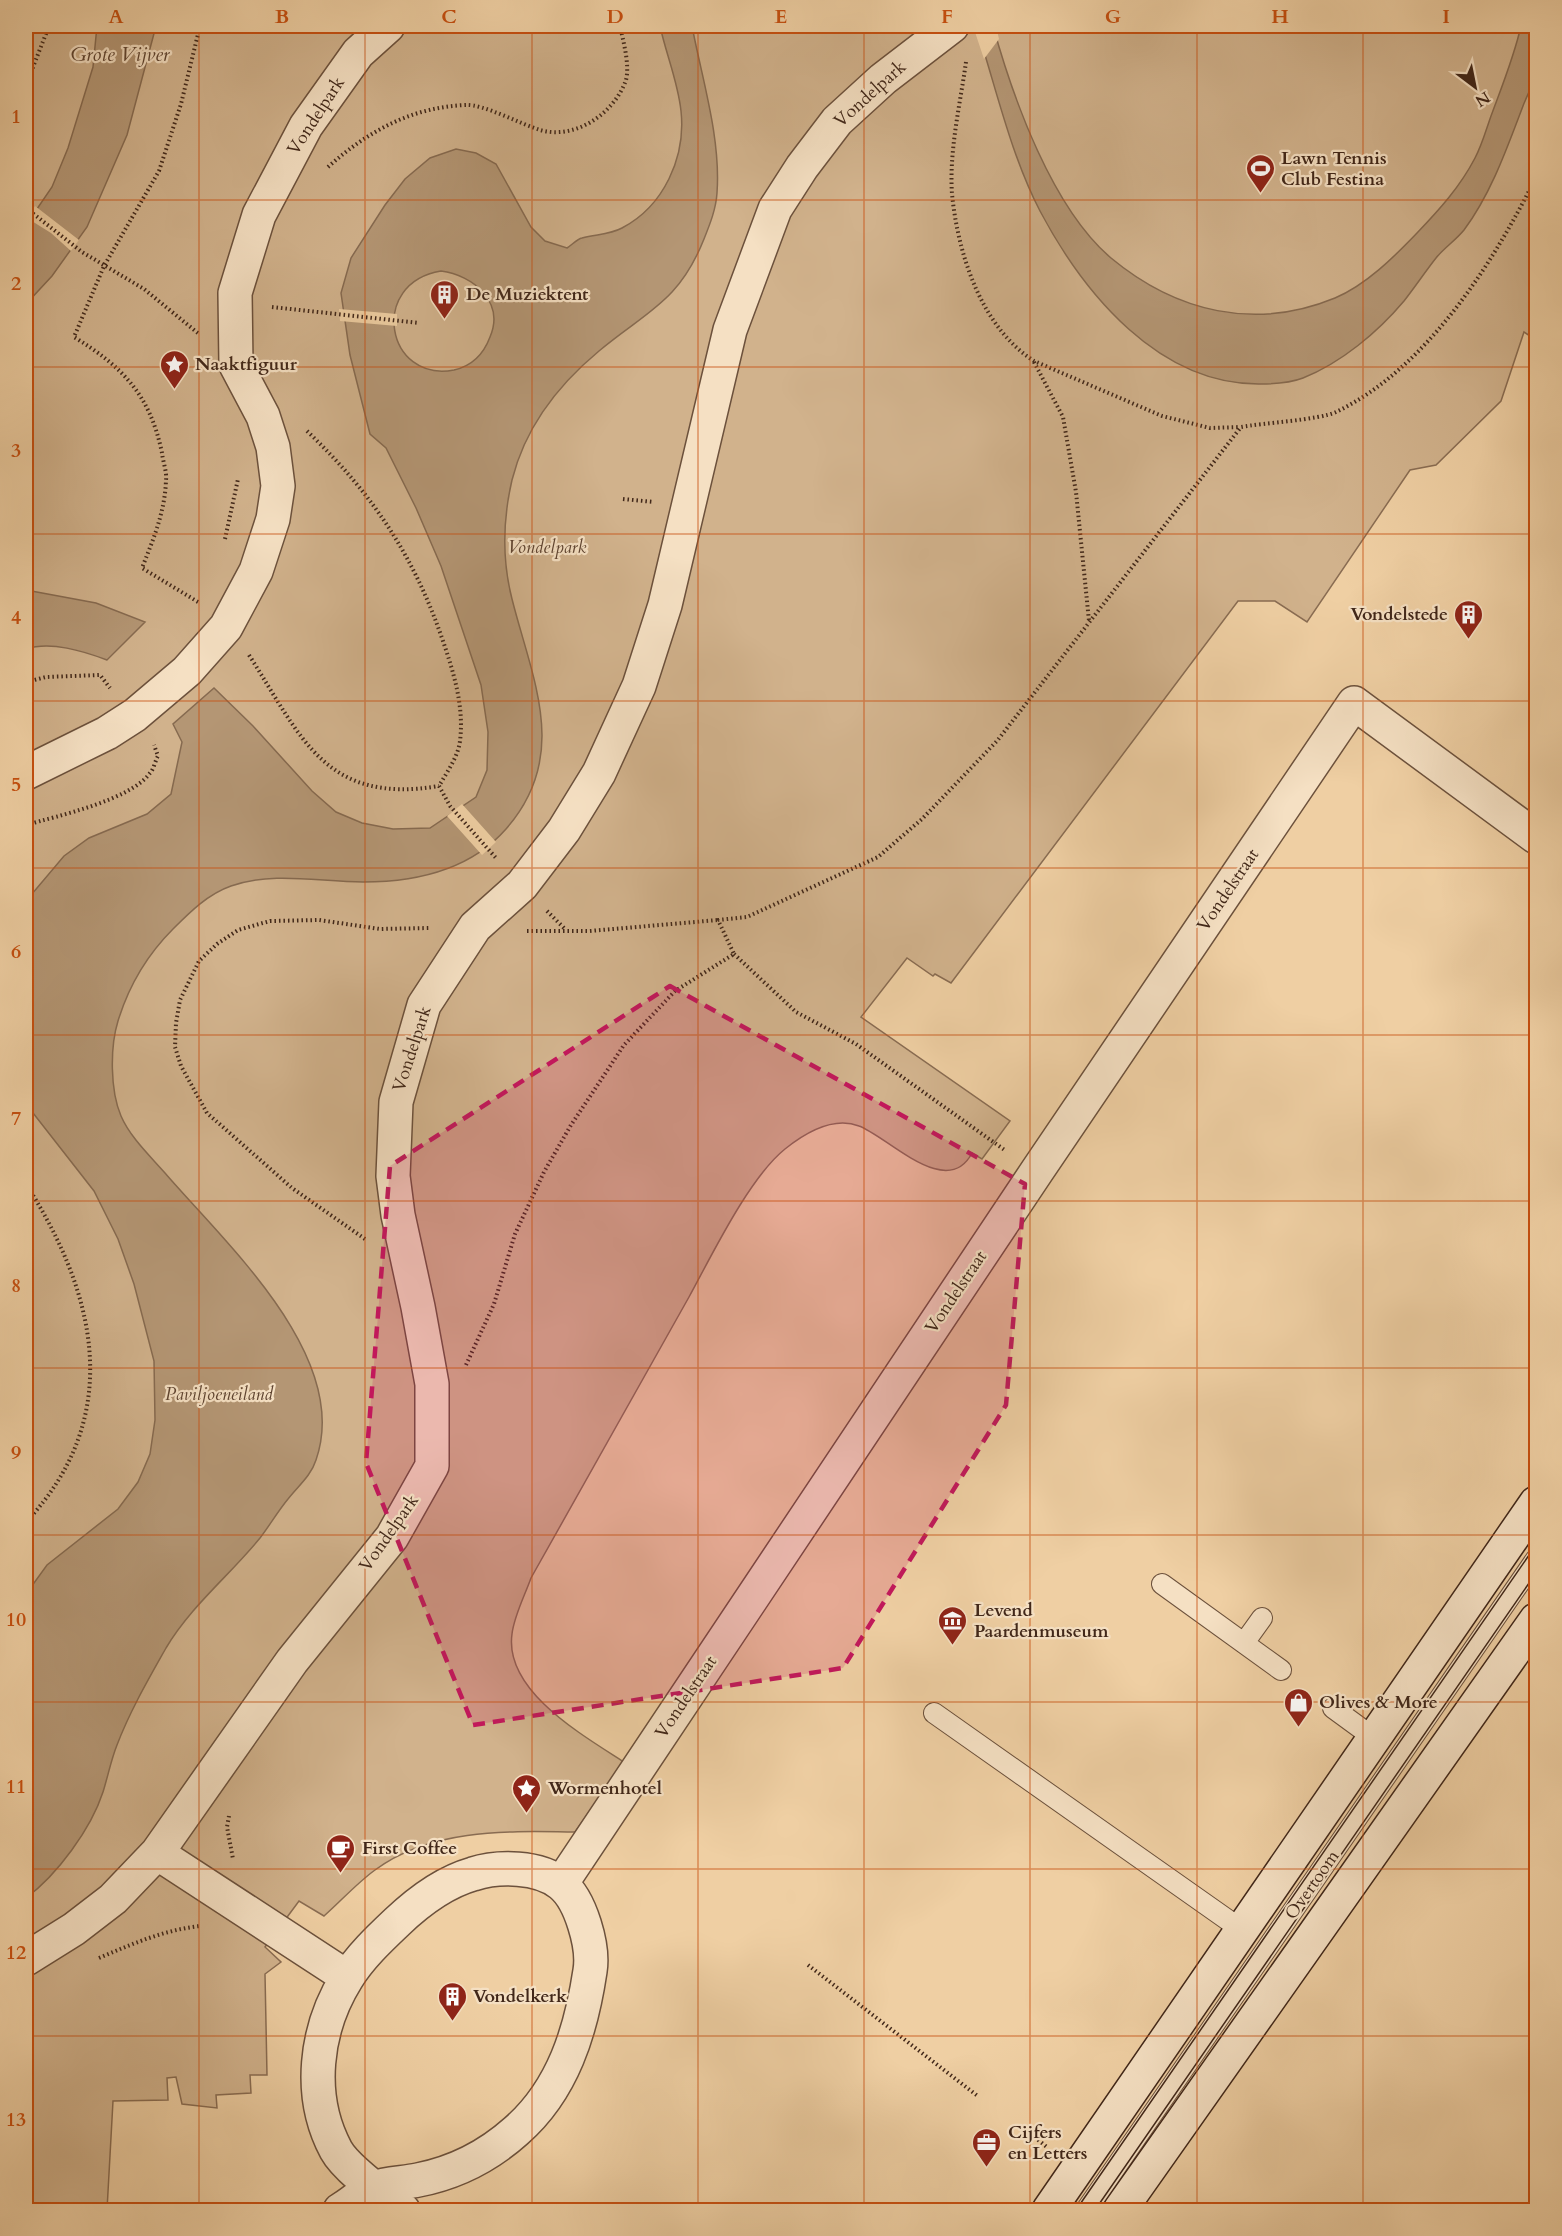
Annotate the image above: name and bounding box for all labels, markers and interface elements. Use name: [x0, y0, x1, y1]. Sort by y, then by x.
text: A: [108, 3, 124, 30]
text: B: [275, 3, 289, 30]
text: C: [441, 3, 457, 30]
text: D: [606, 3, 624, 30]
text: E: [775, 3, 787, 30]
text: F: [941, 3, 953, 30]
text: G: [1105, 3, 1121, 30]
text: H: [1271, 3, 1289, 30]
text: I: [1442, 3, 1450, 30]
water label: Grote Vijver: [70, 41, 171, 68]
street label: Vondelpark: [829, 55, 912, 133]
north arrow: [1445, 57, 1505, 117]
street label: Vondelpark: [281, 72, 351, 160]
text: N: [1471, 86, 1494, 112]
text: 1: [11, 103, 21, 130]
place label: Lawn Tennis Club Festina: [1281, 146, 1387, 192]
sports icon: Lawn Tennis Club Festina: [1244, 152, 1276, 194]
text: 2: [11, 270, 21, 297]
building icon: De Muziektent: [429, 278, 461, 320]
place label: De Muziektent: [466, 282, 589, 307]
place icon: Naaktfiguur: [158, 348, 190, 390]
place label: Naaktfiguur: [195, 352, 298, 377]
text: 3: [11, 437, 21, 464]
park label: Vondelpark: [507, 535, 587, 560]
building icon: Vondelstede: [1453, 598, 1485, 640]
place label: Vondelstede: [1350, 602, 1448, 627]
text: 4: [11, 604, 21, 631]
text: 5: [11, 771, 21, 798]
street label: Vondelstraat: [1191, 843, 1265, 936]
text: 6: [11, 938, 21, 965]
street label: Vondelpark: [386, 1002, 438, 1095]
text: 7: [11, 1105, 21, 1132]
street label: Vondelstraat: [919, 1245, 993, 1338]
text: 8: [11, 1272, 21, 1299]
park label: Paviljoeneiland: [165, 1382, 274, 1407]
text: 9: [11, 1439, 21, 1466]
street label: Vondelpark: [353, 1489, 425, 1577]
place label: Levend Paardenmuseum: [974, 1598, 1109, 1644]
museum icon: Levend Paardenmuseum: [937, 1604, 969, 1646]
text: 10: [6, 1606, 26, 1633]
street label: Vondelstraat: [649, 1650, 723, 1743]
shop icon: Olives & More: [1282, 1686, 1314, 1728]
place label: Olives & More: [1319, 1690, 1438, 1715]
place icon: Wormenhotel: [511, 1772, 543, 1814]
text: 11: [6, 1773, 26, 1800]
place label: Wormenhotel: [547, 1776, 662, 1801]
cafe icon: First Coffee: [325, 1832, 357, 1874]
place label: First Coffee: [362, 1836, 457, 1861]
street label: Overtoom: [1279, 1845, 1346, 1925]
text: 12: [6, 1939, 26, 1966]
building icon: Vondelkerk: [436, 1980, 468, 2022]
place label: Vondelkerk: [473, 1984, 568, 2009]
text: 13: [6, 2106, 26, 2133]
place label: Cijfers en Letters: [1008, 2120, 1087, 2166]
office icon: Cijfers en Letters: [971, 2126, 1003, 2168]

